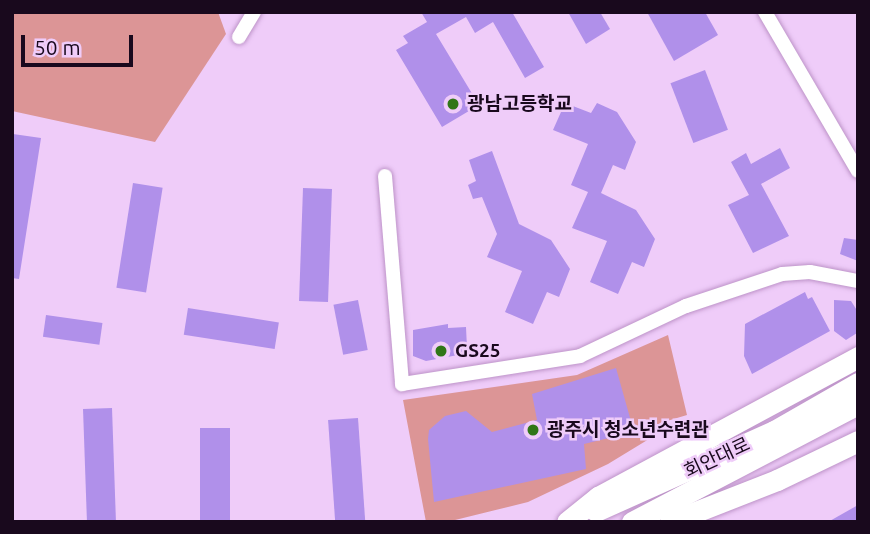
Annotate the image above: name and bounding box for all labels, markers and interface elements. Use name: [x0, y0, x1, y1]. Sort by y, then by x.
scale bar: [24, 21, 136, 65]
text: 50 m: [34, 35, 81, 59]
place label: 광남고등학교: [467, 93, 572, 115]
marker: 광남고등학교: [445, 96, 461, 112]
place label: GS25: [455, 340, 500, 362]
marker: GS25: [433, 343, 449, 359]
place label: 광주시 청소년수련관: [547, 419, 709, 441]
marker: 광주시 청소년수련관: [525, 422, 541, 438]
street label: 회안대로: [680, 433, 754, 483]

